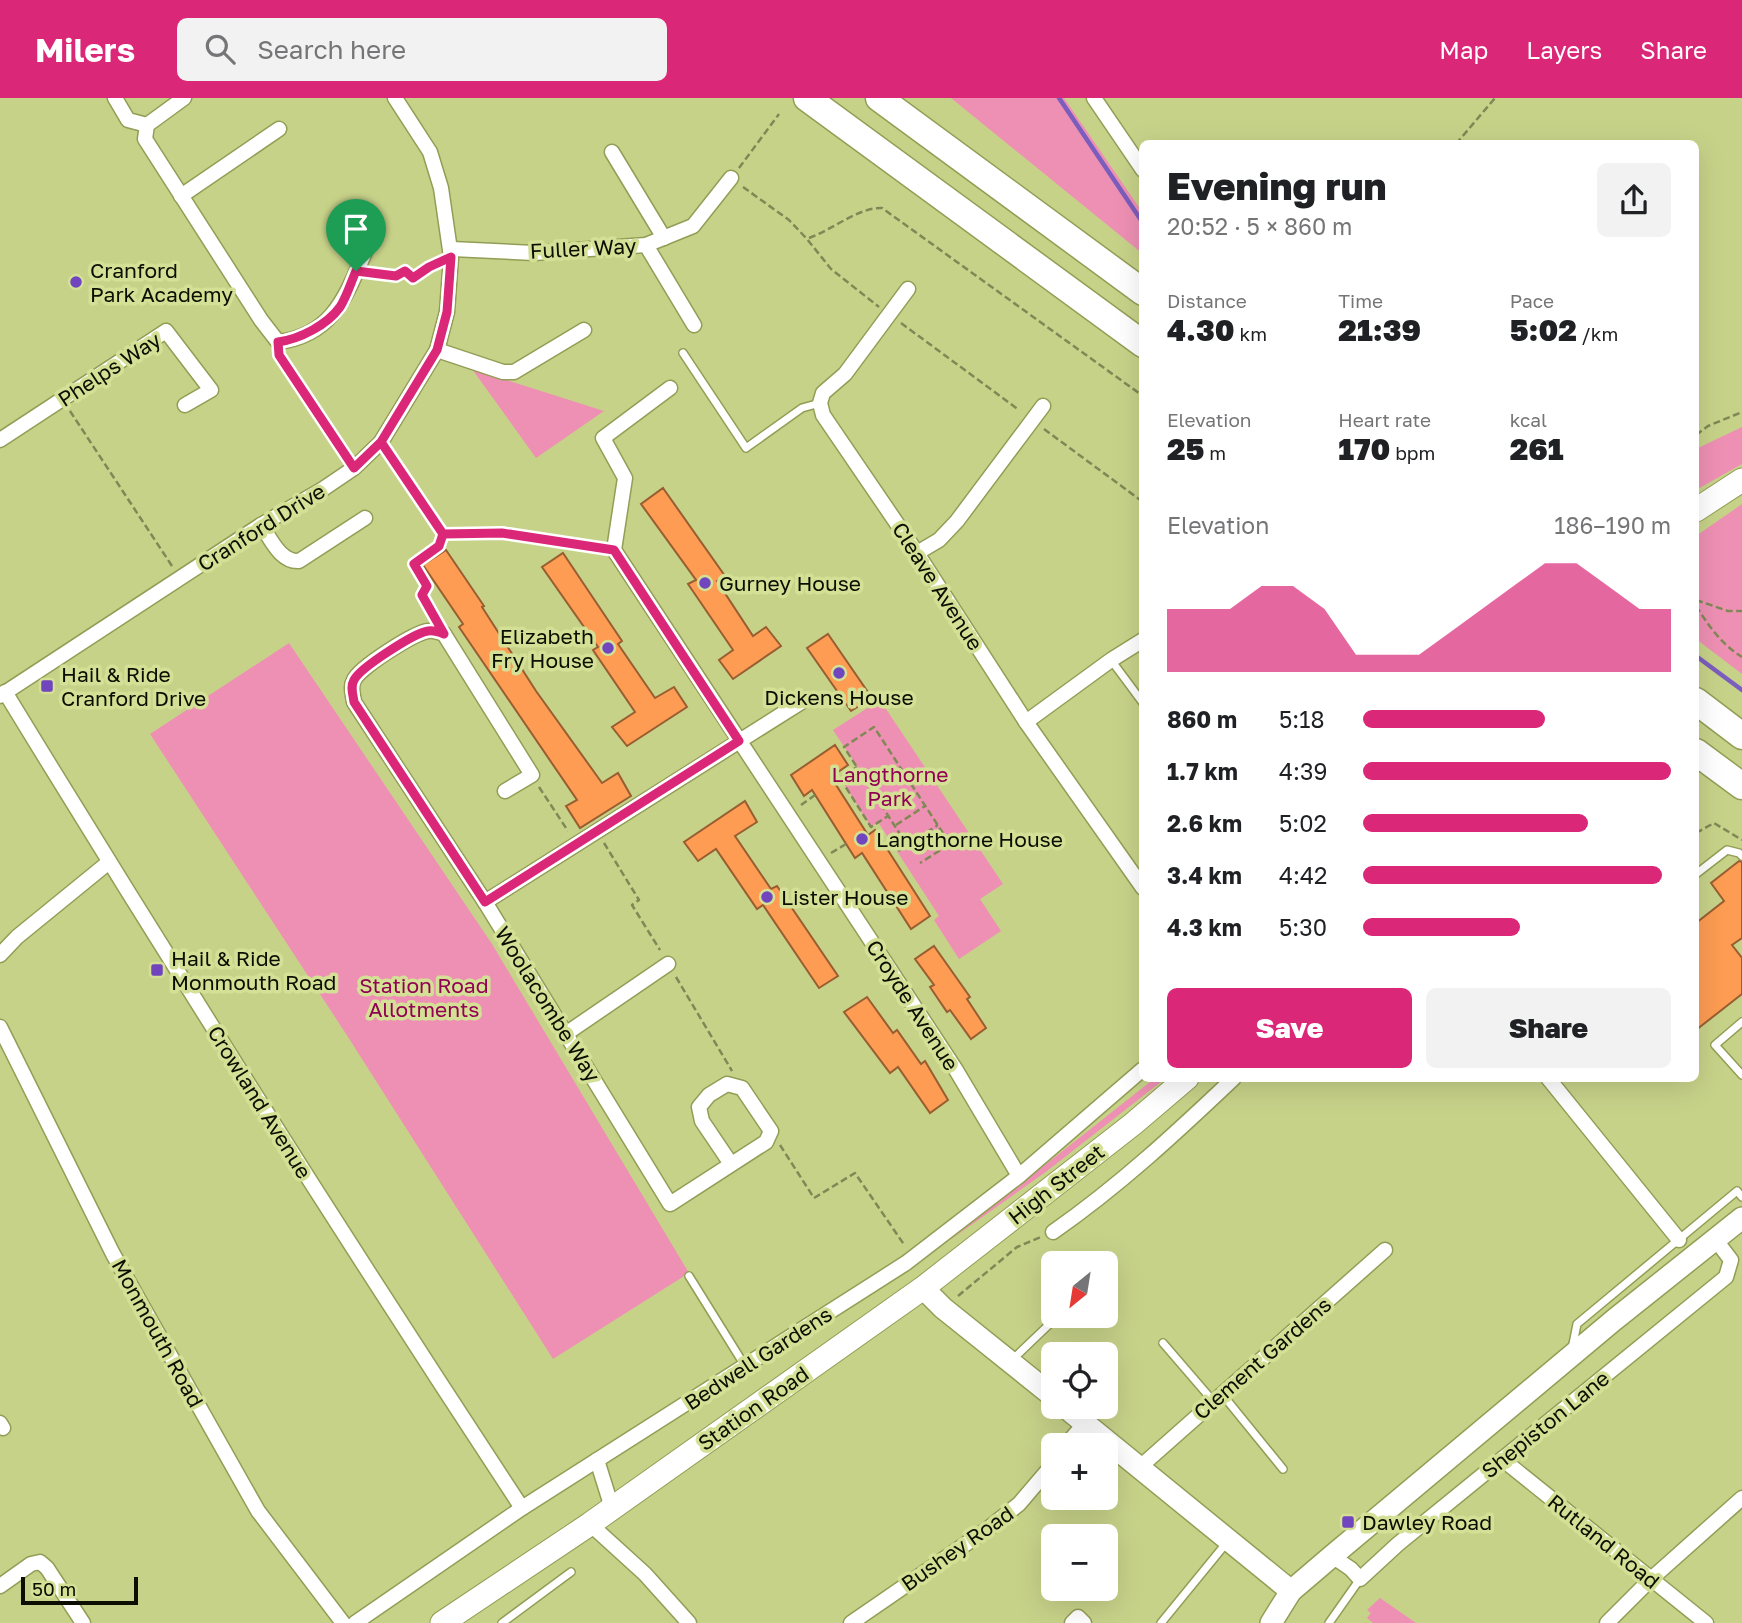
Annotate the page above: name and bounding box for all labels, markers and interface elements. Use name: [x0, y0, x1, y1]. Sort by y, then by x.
search box: [177, 18, 667, 81]
text: Milers: [35, 30, 135, 69]
icon: search: [201, 30, 239, 68]
text: Search here: [257, 34, 406, 65]
text: Map: [1439, 35, 1488, 64]
text: Layers: [1526, 35, 1602, 64]
text: Share: [1640, 35, 1707, 64]
text: Evening run: [1167, 163, 1386, 208]
button: share: [1597, 163, 1671, 237]
pin: [326, 199, 386, 271]
icon: arrive: [337, 210, 375, 248]
text: 20:52 · 5 × 860 m: [1167, 212, 1352, 240]
street label: Fuller Way: [529, 232, 637, 264]
place label: Cranford Park Academy: [90, 257, 233, 307]
marker: Cranford Park Academy: [68, 274, 84, 290]
text: Distance: [1167, 289, 1247, 312]
text: Time: [1338, 289, 1383, 312]
text: Pace: [1510, 289, 1554, 312]
text: 4.30: [1167, 312, 1235, 348]
text: 21:39: [1338, 312, 1421, 348]
text: 5:02: [1510, 312, 1577, 348]
text: km: [1235, 322, 1267, 345]
text: /km: [1577, 322, 1618, 345]
street label: Phelps Way: [53, 326, 166, 412]
text: Elevation: [1167, 408, 1252, 431]
text: Heart rate: [1338, 408, 1431, 431]
text: kcal: [1510, 408, 1547, 431]
text: 25: [1167, 431, 1205, 467]
text: 170: [1338, 431, 1390, 467]
text: 261: [1510, 431, 1564, 467]
text: m: [1205, 441, 1226, 464]
text: bpm: [1390, 441, 1435, 464]
street label: Cranford Drive: [193, 477, 329, 577]
text: Elevation: [1167, 511, 1269, 539]
text: 186–190 m: [1554, 511, 1671, 539]
street label: Cleave Avenue: [887, 517, 989, 655]
place label: Gurney House: [719, 570, 861, 596]
marker: Gurney House: [697, 575, 713, 591]
place label: Elizabeth Fry House: [491, 623, 594, 673]
marker: Elizabeth Fry House: [600, 640, 616, 656]
place label: Hail & Ride Cranford Drive: [61, 661, 206, 711]
marker: Dickens House: [831, 665, 847, 681]
marker: Hail & Ride Cranford Drive: [39, 678, 55, 694]
place label: Dickens House: [764, 684, 914, 710]
text: 860 m: [1167, 705, 1237, 733]
text: 5:18: [1279, 705, 1324, 733]
text: 1.7 km: [1167, 757, 1238, 785]
text: 4:39: [1279, 757, 1327, 785]
park label: Langthorne Park: [831, 761, 949, 811]
text: 2.6 km: [1167, 809, 1242, 837]
text: 5:02: [1279, 809, 1327, 837]
place label: Langthorne House: [876, 826, 1063, 852]
marker: Langthorne House: [854, 831, 870, 847]
text: 3.4 km: [1167, 861, 1242, 889]
text: 4:42: [1279, 861, 1327, 889]
place label: Lister House: [781, 884, 908, 910]
marker: Lister House: [759, 889, 775, 905]
text: 4.3 km: [1167, 913, 1242, 941]
text: 5:30: [1279, 913, 1327, 941]
street label: Woolacombe Way: [490, 921, 606, 1087]
street label: Croyde Avenue: [861, 935, 965, 1075]
place label: Hail & Ride Monmouth Road: [171, 945, 336, 995]
marker: Hail & Ride Monmouth Road: [149, 962, 165, 978]
park label: Station Road Allotments: [359, 972, 489, 1022]
button: Save: [1167, 988, 1412, 1068]
button: Share: [1426, 988, 1671, 1068]
street label: Crowland Avenue: [202, 1021, 318, 1183]
street label: High Street: [1003, 1138, 1109, 1230]
north arrow: [1041, 1251, 1118, 1328]
map controls: [1041, 1251, 1118, 1601]
street label: Monmouth Road: [107, 1254, 209, 1412]
street label: Clement Gardens: [1188, 1291, 1336, 1425]
street label: Bedwell Gardens: [679, 1301, 837, 1415]
button: locate: [1041, 1342, 1118, 1419]
street label: Station Road: [693, 1360, 813, 1456]
street label: Shepiston Lane: [1476, 1365, 1614, 1483]
button: +: [1041, 1433, 1118, 1510]
street label: Rutland Road: [1543, 1488, 1665, 1594]
street label: Bushey Road: [896, 1500, 1018, 1596]
place label: Dawley Road: [1362, 1509, 1492, 1535]
marker: Dawley Road: [1340, 1514, 1356, 1530]
button: −: [1041, 1524, 1118, 1601]
scale bar: [21, 1574, 138, 1606]
text: 50 m: [32, 1577, 76, 1600]

